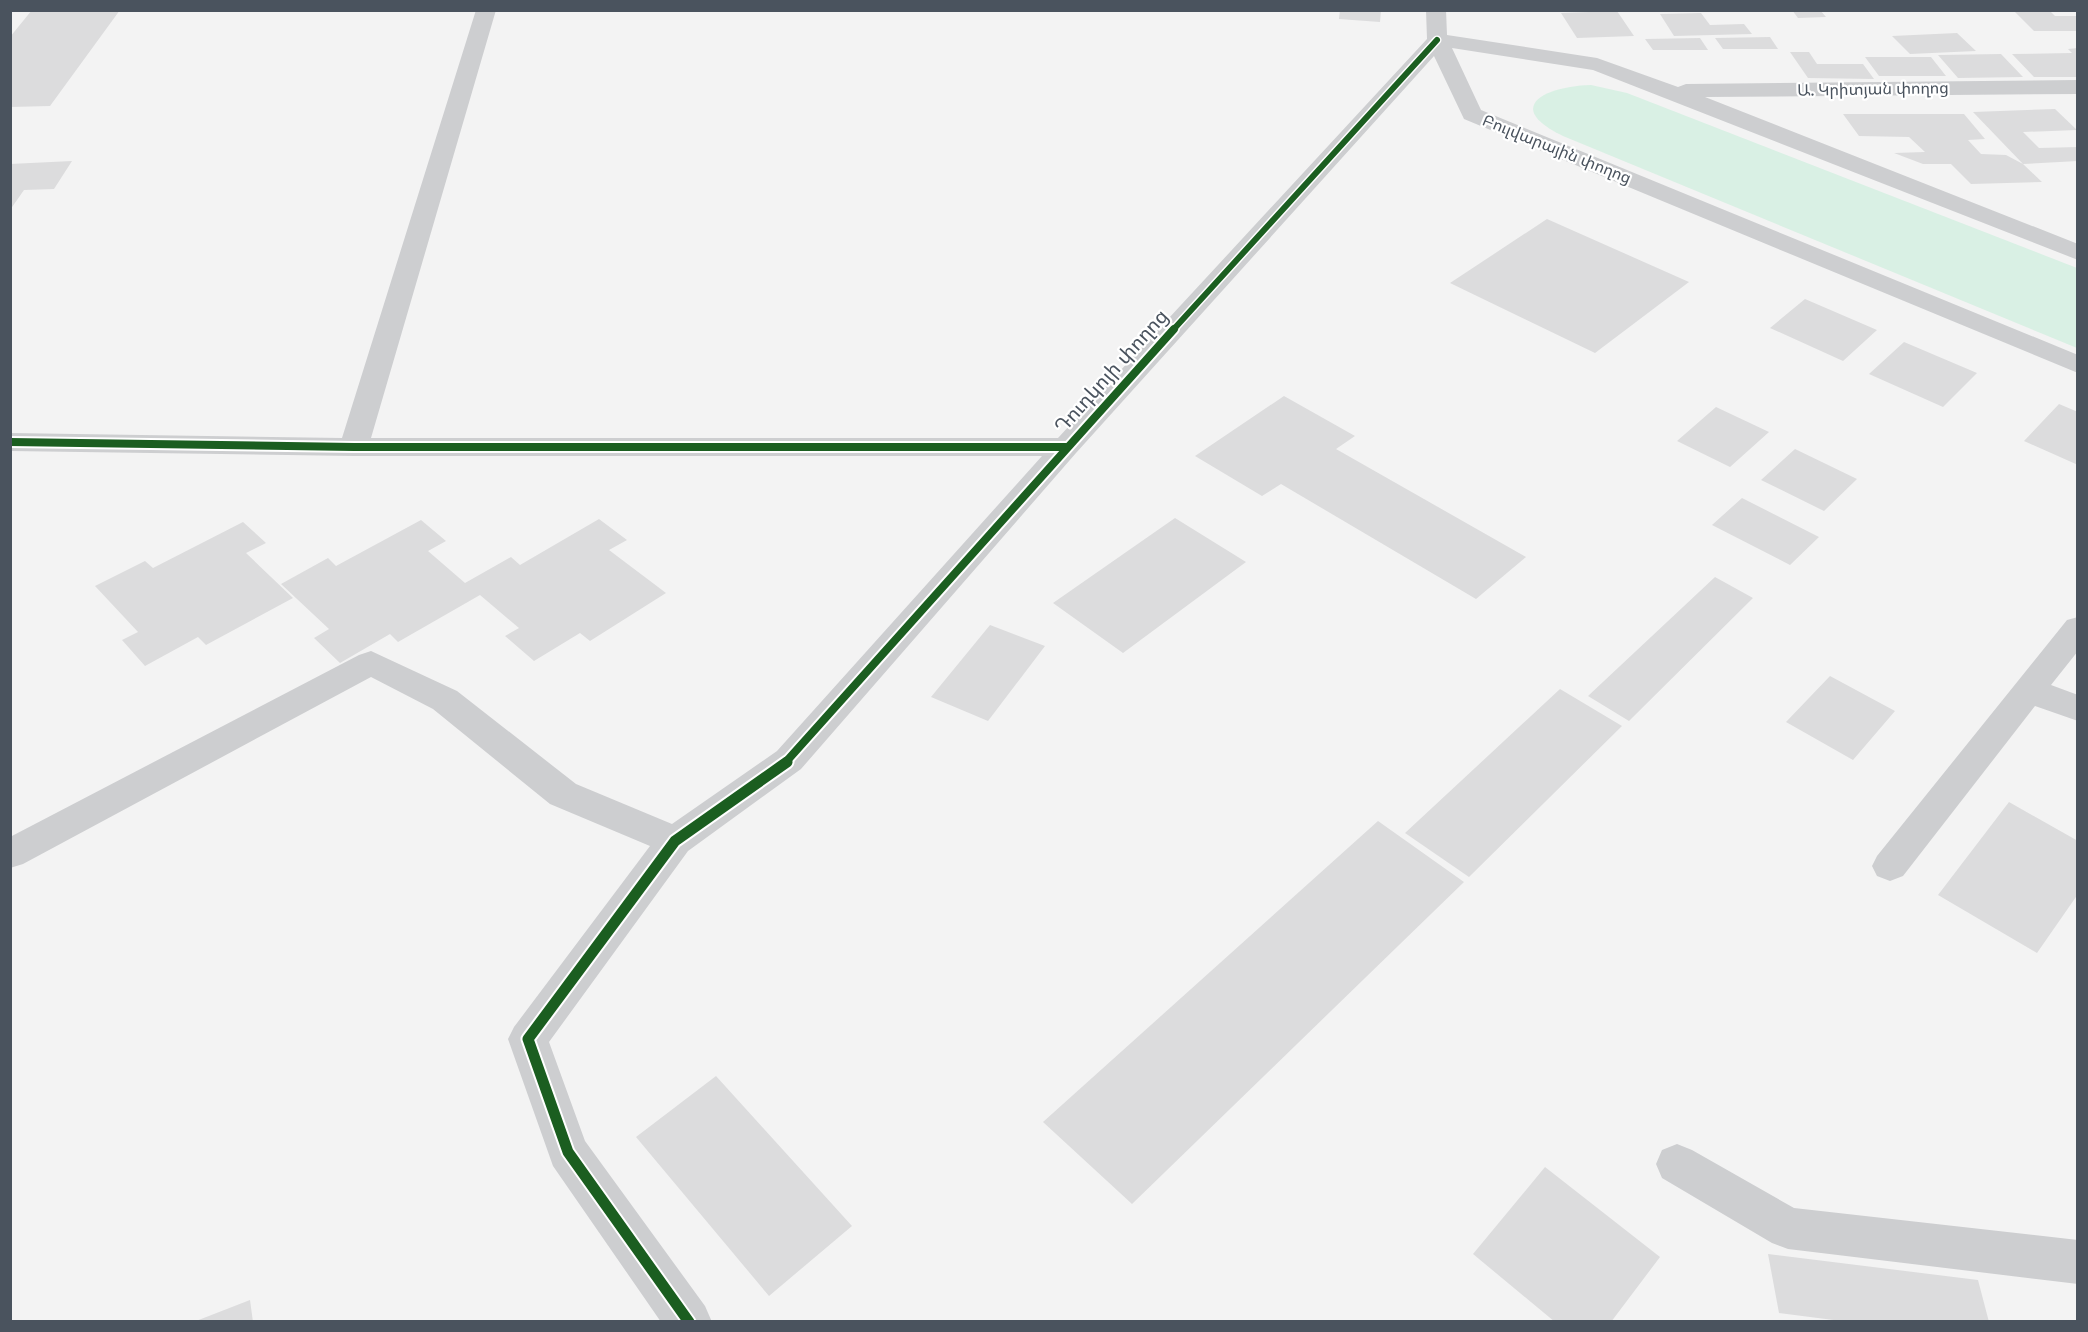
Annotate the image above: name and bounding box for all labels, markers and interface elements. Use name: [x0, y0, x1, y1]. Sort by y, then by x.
street label: Ա. Կրիտյան փողոց: [1797, 77, 1949, 101]
street label: Բուլվարային փողոց: [1480, 110, 1634, 188]
street label: Դուդկոյի փողոց: [1048, 303, 1174, 439]

